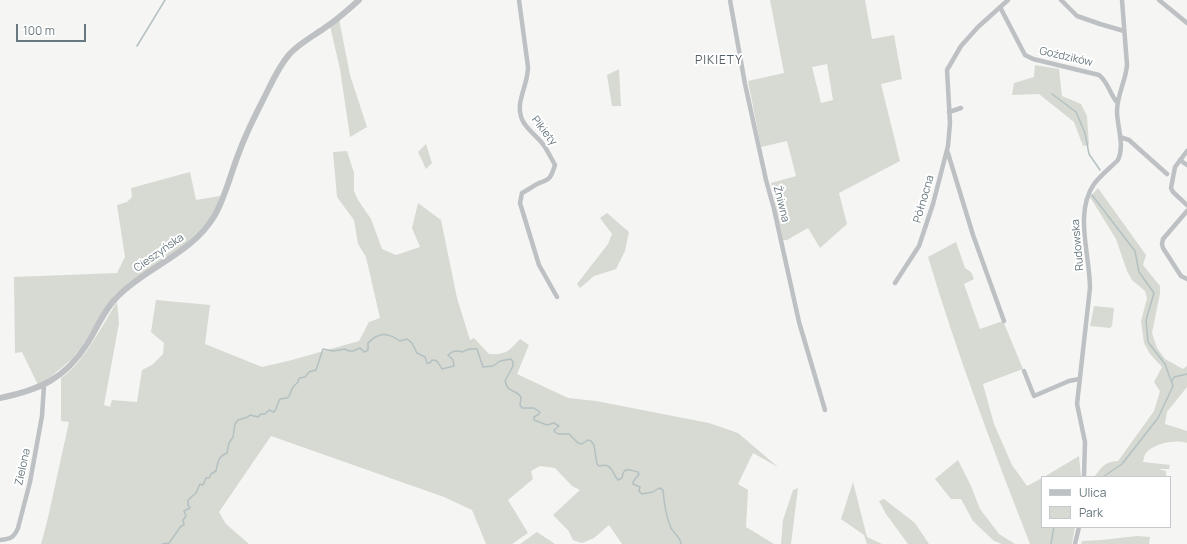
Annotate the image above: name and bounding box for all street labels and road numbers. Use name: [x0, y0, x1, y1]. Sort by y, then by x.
street label: Goździków: [1038, 44, 1094, 70]
street label: Pikiety: [528, 114, 560, 148]
street label: Północna: [911, 174, 937, 224]
street label: Żniwna: [770, 184, 792, 224]
street label: Rudowska: [1069, 219, 1087, 271]
street label: Cieszyńska: [131, 231, 187, 275]
street label: Zielona: [13, 447, 33, 487]

